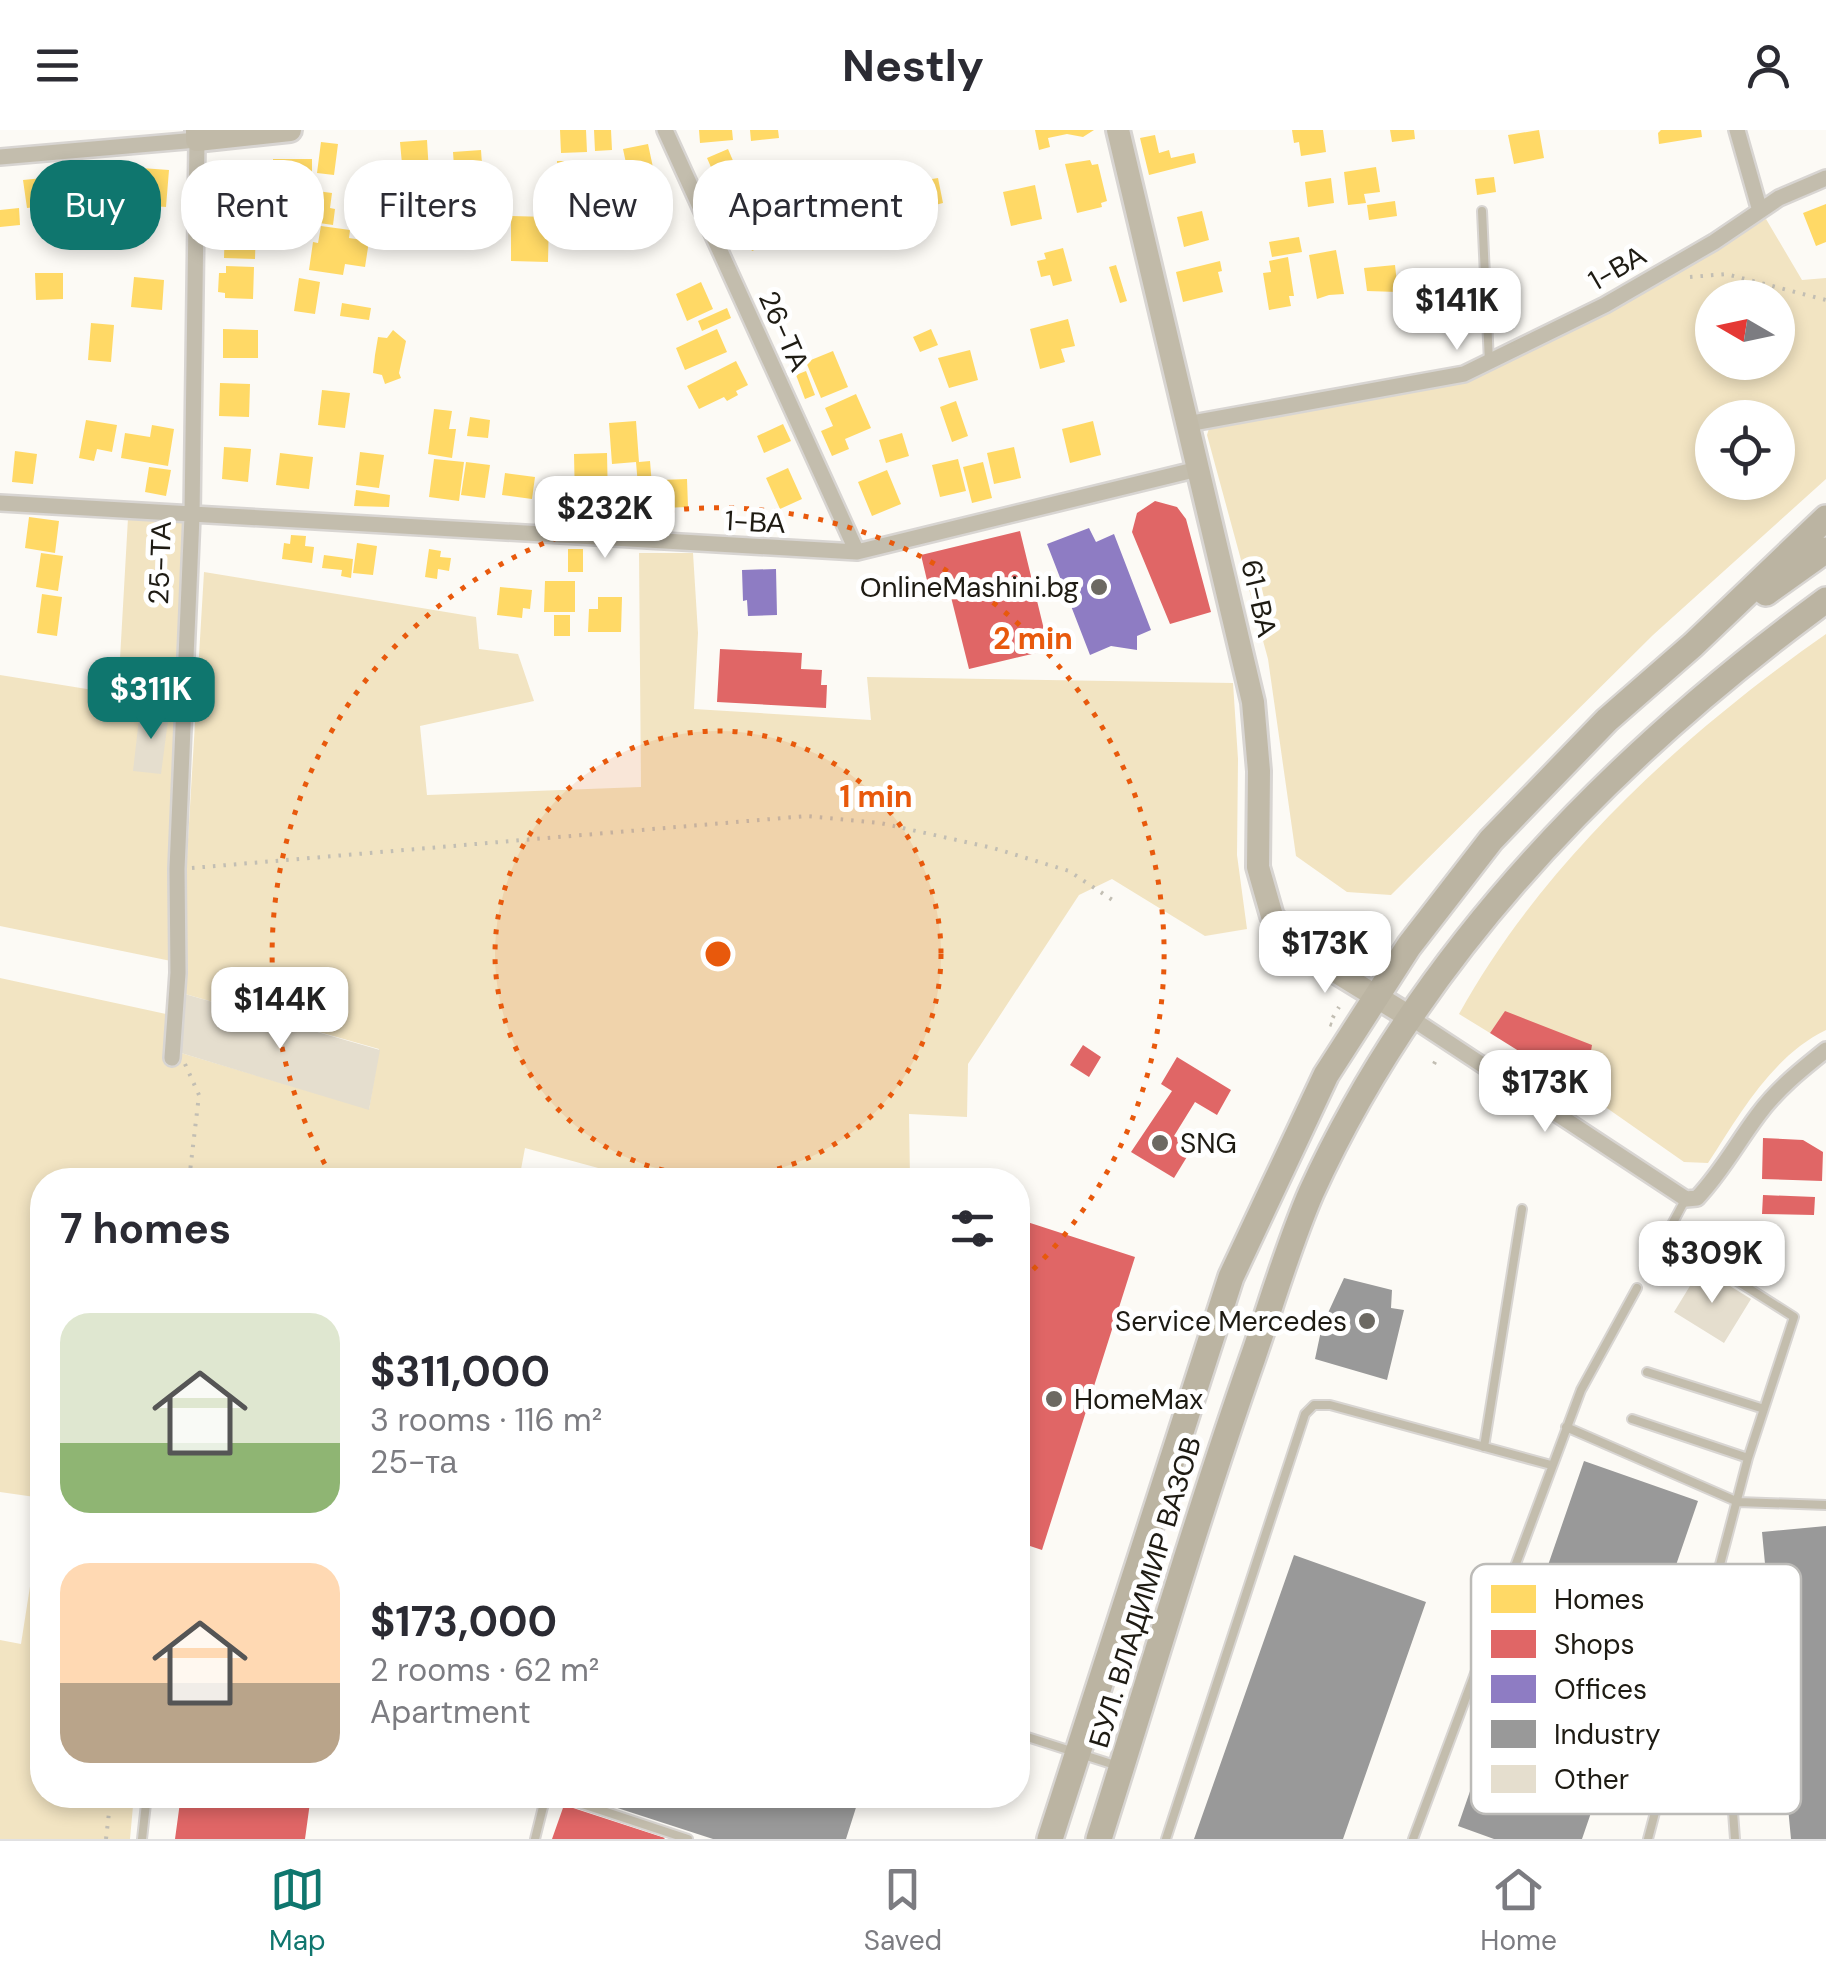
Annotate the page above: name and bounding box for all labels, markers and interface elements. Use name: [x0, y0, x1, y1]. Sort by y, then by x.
text: Nestly: [842, 36, 984, 95]
icon: menu: [30, 38, 85, 93]
icon: person: [1741, 38, 1796, 93]
chip: Buy: [30, 160, 161, 250]
chip: Rent: [181, 160, 324, 250]
chip: Filters: [344, 160, 513, 250]
chip: New: [533, 160, 673, 250]
chip: Apartment: [693, 160, 938, 250]
street label: 1-ВА: [1582, 237, 1653, 299]
pin: $141K: [1387, 268, 1527, 353]
text: $141K: [1415, 279, 1499, 321]
north arrow: [1695, 280, 1795, 380]
map controls: [1695, 280, 1795, 500]
street label: 26-ТА: [750, 285, 818, 377]
button: locate: [1695, 400, 1795, 500]
pin: $232K: [535, 476, 675, 561]
text: $232K: [557, 487, 653, 529]
street label: 1-ВА: [724, 502, 786, 542]
street label: 25-ТА: [140, 520, 180, 605]
street label: 61-ВА: [1232, 556, 1286, 640]
place label: ОnlineMashini.bg: [860, 569, 1079, 606]
marker: ОnlineMashini.bg: [1088, 576, 1110, 598]
text: 2 min: [993, 619, 1073, 658]
pin: $311K: [81, 657, 221, 742]
text: $311K: [110, 668, 192, 710]
text: 1 min: [840, 777, 912, 816]
pin: $173K: [1255, 911, 1395, 996]
text: $173K: [1281, 922, 1369, 964]
centre of rings: [700, 936, 736, 972]
pin: $144K: [210, 967, 350, 1052]
text: $144K: [233, 978, 327, 1020]
pin: $173K: [1475, 1050, 1615, 1135]
text: $173K: [1501, 1061, 1589, 1103]
place label: SNG: [1180, 1125, 1237, 1162]
marker: SNG: [1149, 1132, 1171, 1154]
text: 7 homes: [60, 1201, 231, 1256]
icon: filters: [945, 1201, 1000, 1256]
pin: $309K: [1642, 1221, 1782, 1306]
text: $309K: [1661, 1232, 1763, 1274]
place label: Service Mercedes: [1115, 1303, 1347, 1340]
marker: Service Mercedes: [1356, 1310, 1378, 1332]
text: $311,000: [370, 1344, 550, 1399]
icon: home: [140, 1353, 260, 1473]
place label: HomeMax: [1074, 1381, 1203, 1418]
marker: HomeMax: [1043, 1388, 1065, 1410]
text: 3 rooms · 116 m²: [370, 1399, 602, 1441]
street label: БУЛ. ВЛАДИМИР ВАЗОВ: [1080, 1432, 1210, 1752]
text: 25-та: [370, 1441, 457, 1483]
legend: [1471, 1564, 1801, 1814]
text: Homes: [1554, 1581, 1645, 1618]
text: $173,000: [370, 1594, 557, 1649]
icon: home: [140, 1603, 260, 1723]
text: Shops: [1554, 1626, 1635, 1663]
text: 2 rooms · 62 m²: [370, 1649, 599, 1691]
text: Offices: [1554, 1671, 1647, 1708]
text: Apartment: [370, 1691, 531, 1733]
text: Industry: [1554, 1716, 1661, 1753]
text: Other: [1554, 1761, 1629, 1798]
tab: Map: [269, 1862, 325, 1959]
tab: Saved: [864, 1862, 942, 1959]
tab: Home: [1480, 1862, 1557, 1959]

